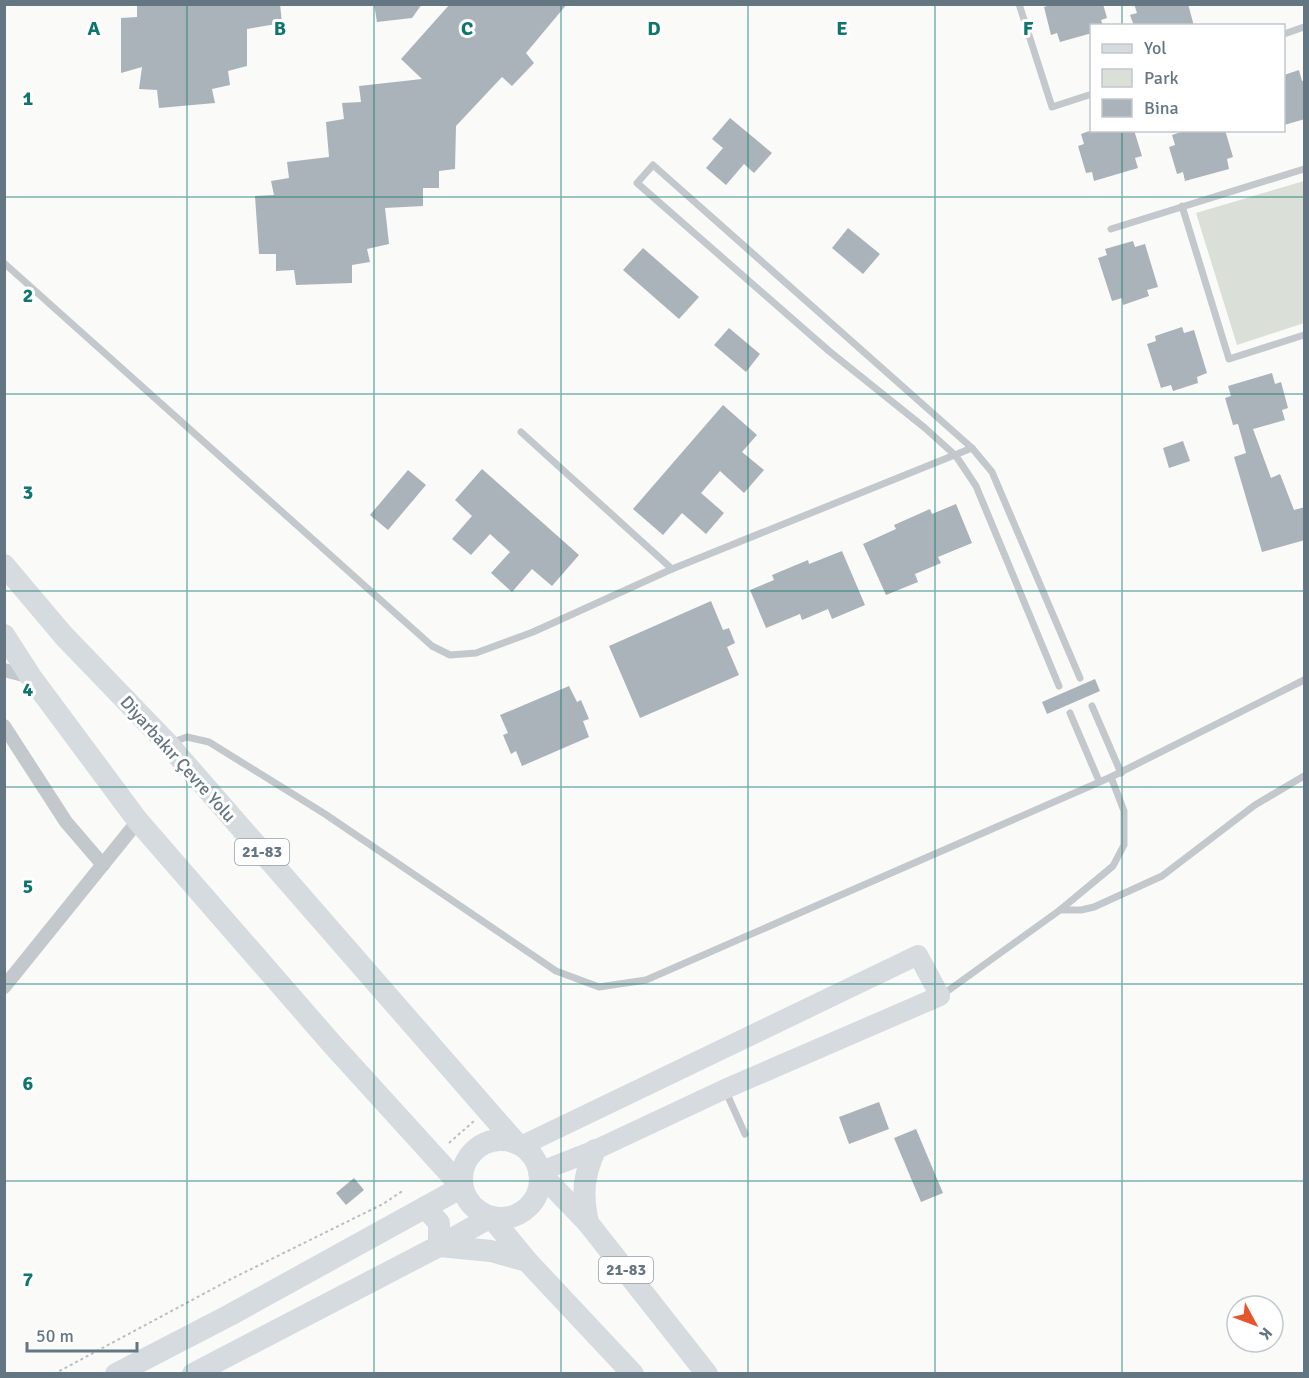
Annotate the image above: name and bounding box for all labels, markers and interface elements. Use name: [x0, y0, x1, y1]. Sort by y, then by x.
text: A: [88, 16, 101, 41]
text: B: [274, 16, 286, 41]
text: C: [461, 16, 473, 41]
text: D: [647, 16, 661, 41]
text: E: [836, 16, 848, 41]
text: F: [1023, 16, 1034, 41]
legend: [1090, 24, 1285, 132]
text: Yol: [1144, 37, 1167, 59]
text: Park: [1144, 67, 1179, 89]
text: 1: [23, 86, 34, 111]
text: Bina: [1144, 97, 1179, 119]
text: 2: [23, 283, 33, 308]
text: 3: [23, 480, 33, 505]
text: 4: [23, 677, 34, 702]
street label: Diyarbakır Çevre Yolu: [115, 691, 241, 827]
road number: 21-83: [235, 839, 289, 865]
text: 5: [23, 874, 33, 899]
text: 6: [23, 1071, 34, 1096]
road number: 21-83: [599, 1257, 653, 1283]
text: 7: [23, 1267, 34, 1292]
north arrow: [1225, 1294, 1285, 1354]
scale bar: [27, 1315, 136, 1353]
text: K: [1255, 1323, 1276, 1344]
text: 50 m: [36, 1325, 74, 1347]

